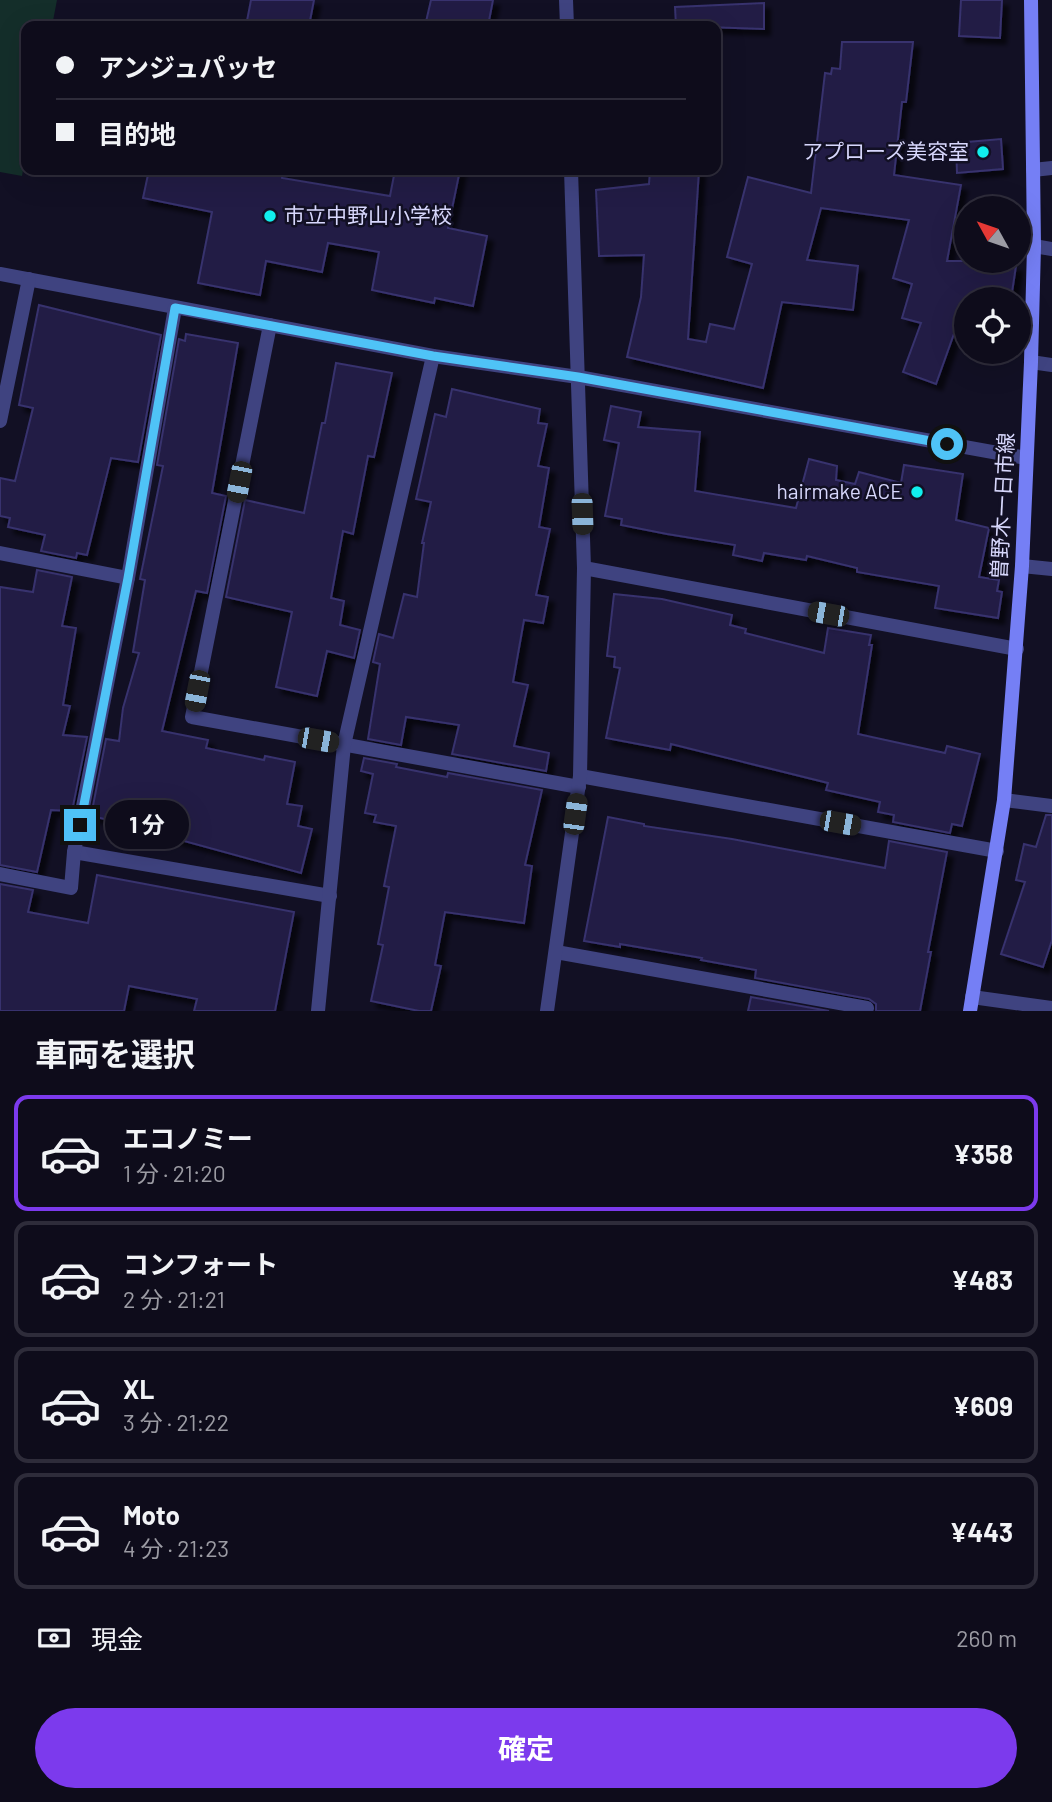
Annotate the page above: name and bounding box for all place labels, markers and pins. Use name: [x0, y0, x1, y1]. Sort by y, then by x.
place label: アプローズ美容室: [802, 138, 969, 163]
marker: アプローズ美容室: [975, 144, 991, 160]
place label: 市立中野山小学校: [284, 202, 452, 227]
marker: 市立中野山小学校: [262, 208, 278, 224]
place label: hairmake ACE: [776, 478, 903, 503]
marker: hairmake ACE: [909, 484, 925, 500]

